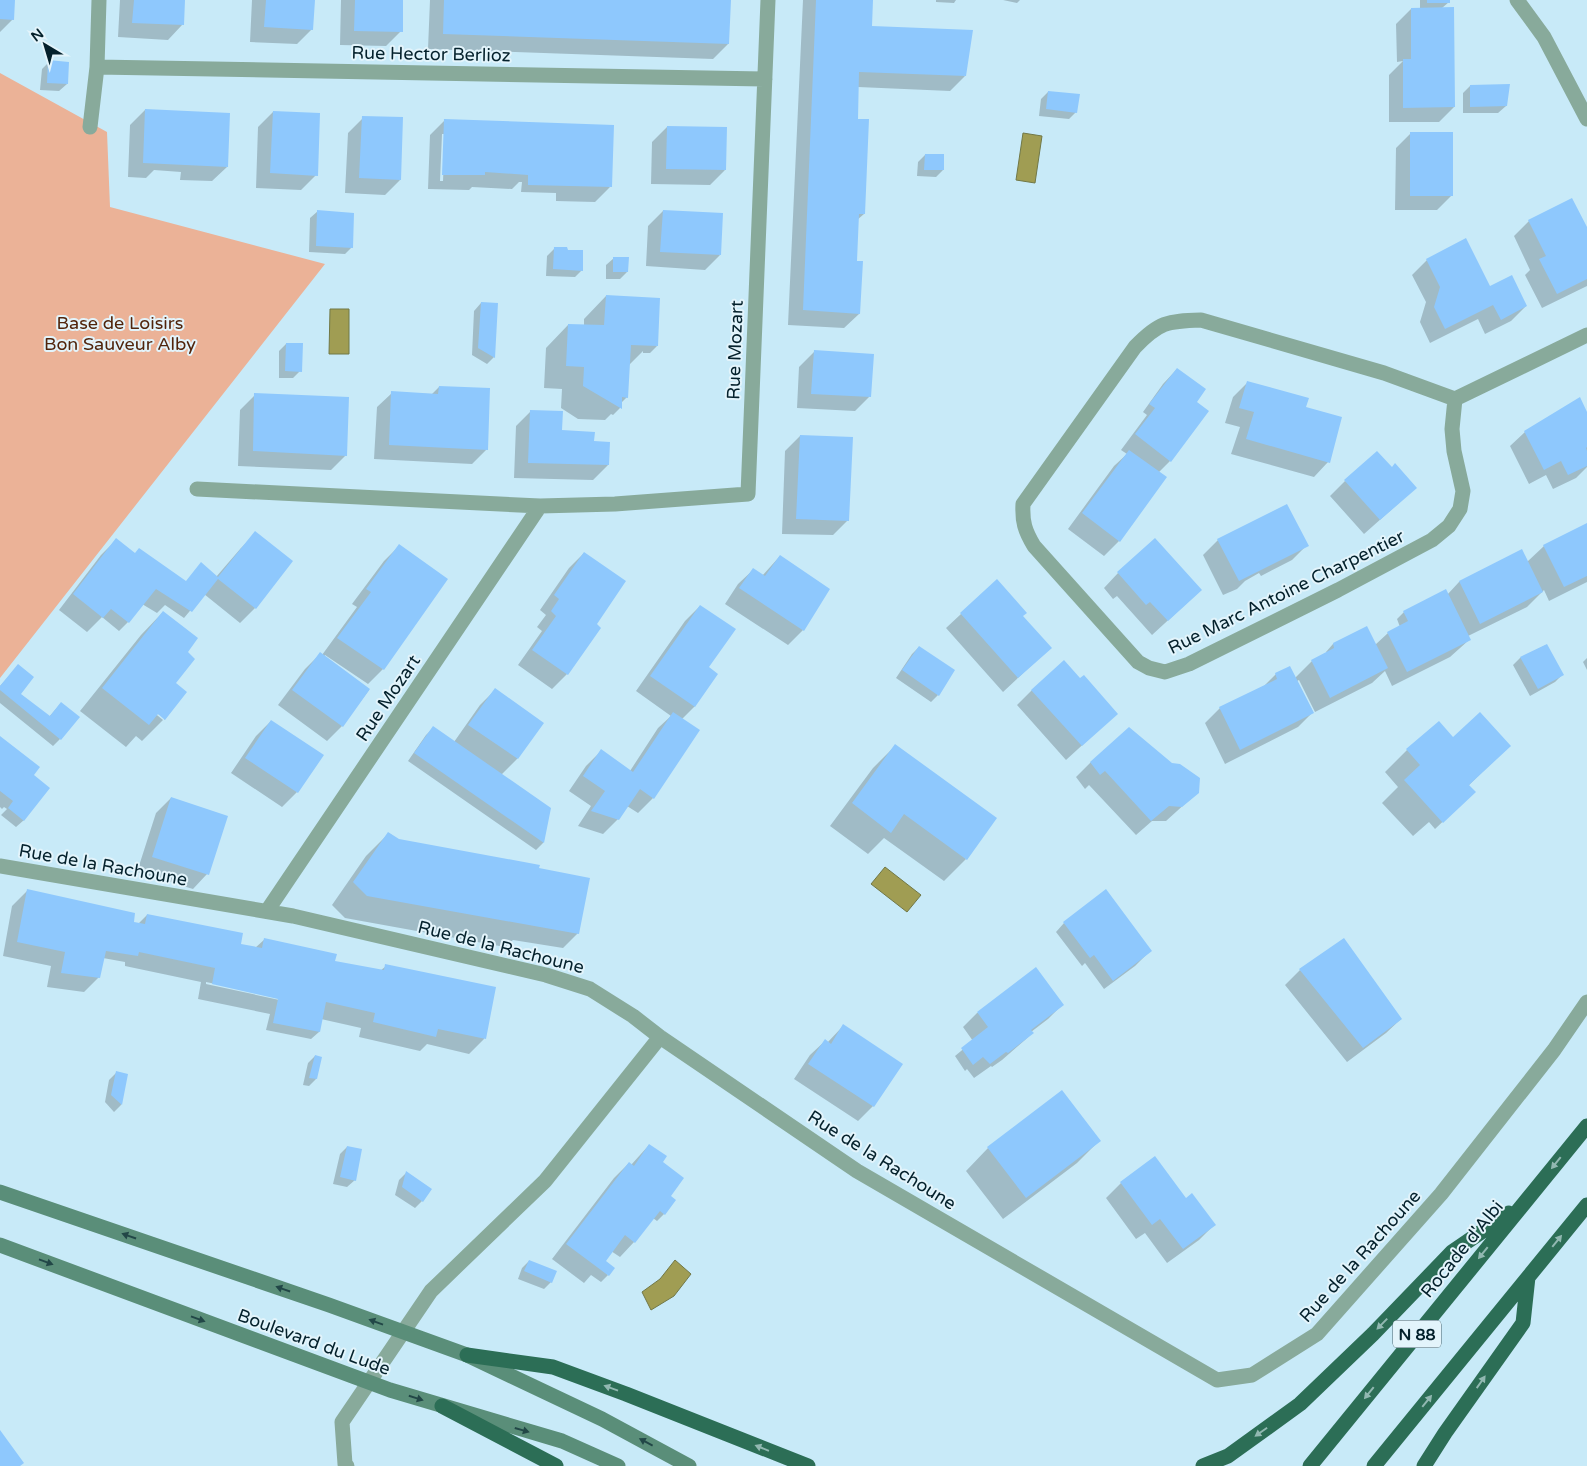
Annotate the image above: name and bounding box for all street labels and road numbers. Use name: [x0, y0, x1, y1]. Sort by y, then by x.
street label: Rue Hector Berlioz: [351, 42, 511, 66]
street label: Rue Mozart: [722, 300, 748, 400]
street label: Rue Marc Antoine Charpentier: [1164, 525, 1408, 659]
street label: Rue Mozart: [351, 650, 425, 745]
street label: Rue de la Rachoune: [17, 839, 189, 891]
street label: Rue de la Rachoune: [416, 916, 586, 978]
street label: Rue de la Rachoune: [804, 1105, 960, 1215]
street label: Rue de la Rachoune: [1295, 1185, 1425, 1327]
street label: Rocade d'Albi: [1416, 1196, 1508, 1302]
street label: Boulevard du Lude: [235, 1304, 393, 1380]
road number: N 88: [1393, 1320, 1441, 1348]

